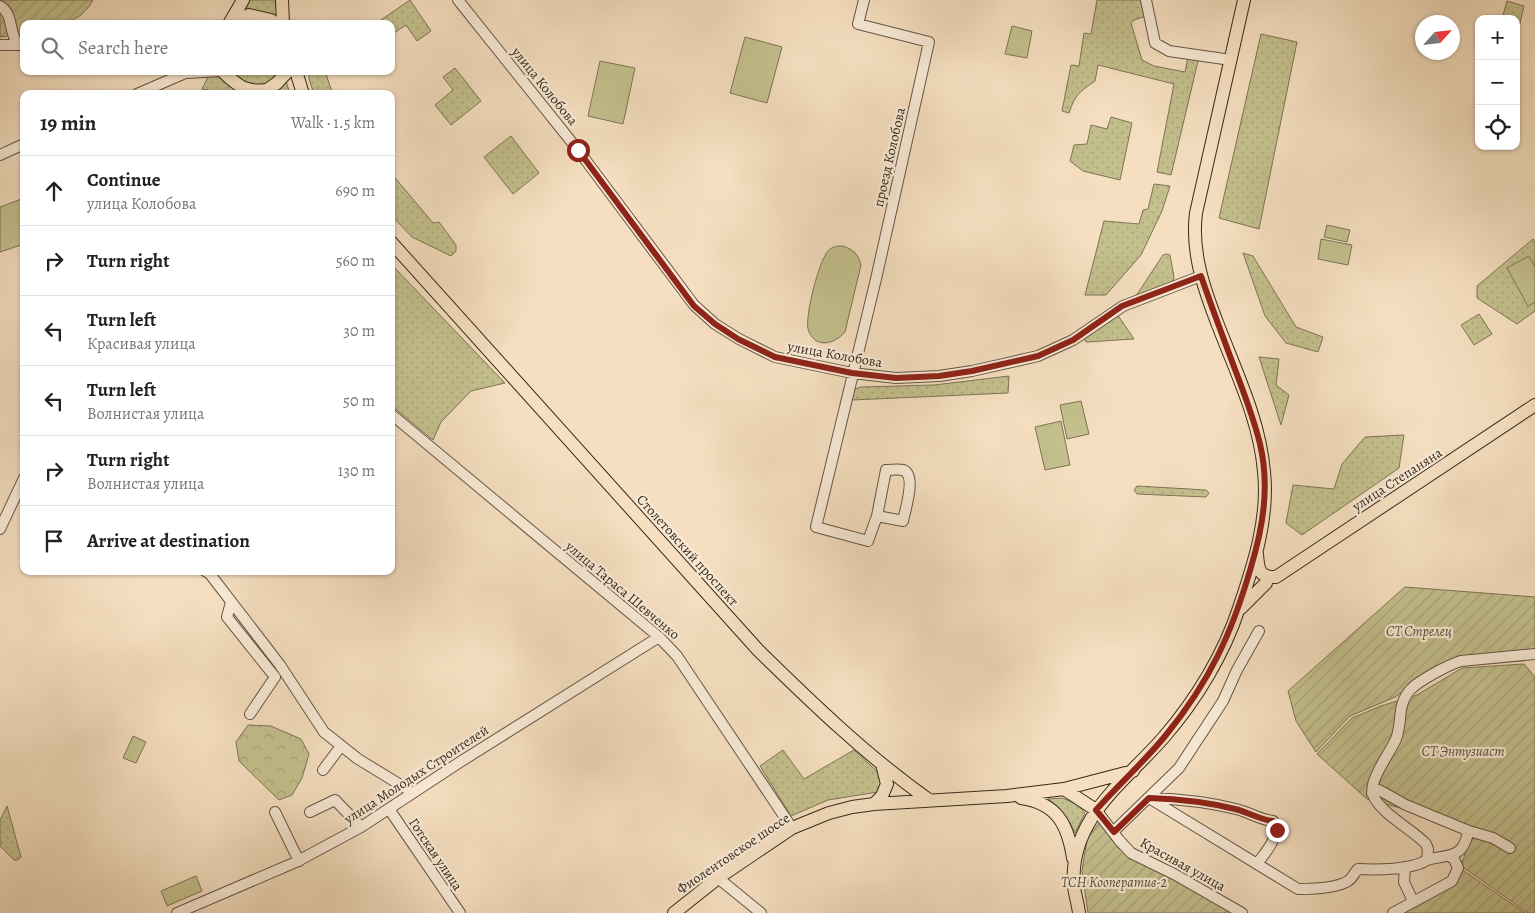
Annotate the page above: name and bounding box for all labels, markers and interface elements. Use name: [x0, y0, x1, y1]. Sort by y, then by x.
north arrow: [1415, 15, 1460, 60]
map controls: [1475, 15, 1520, 150]
button: +: [1475, 15, 1520, 60]
search box: [20, 20, 395, 75]
icon: search: [38, 34, 66, 62]
text: Search here: [78, 35, 168, 61]
street label: улица Колобова: [506, 42, 582, 130]
button: −: [1475, 60, 1520, 105]
street label: проезд Колобова: [869, 105, 910, 209]
button: locate: [1475, 105, 1520, 150]
text: 19 min: [40, 109, 96, 137]
text: Walk · 1.5 km: [291, 112, 375, 134]
route start: [567, 139, 590, 162]
text: Continue: [87, 167, 161, 193]
icon: ahead: [40, 177, 68, 205]
text: 690 m: [335, 180, 375, 202]
text: улица Колобова: [87, 193, 196, 215]
icon: right: [40, 247, 68, 275]
text: Turn right: [87, 248, 169, 274]
text: 560 m: [336, 250, 375, 272]
text: Turn left: [87, 307, 156, 333]
icon: left: [40, 317, 68, 345]
text: 30 m: [343, 320, 375, 342]
text: Красивая улица: [87, 333, 196, 355]
street label: улица Колобова: [785, 337, 884, 372]
text: Turn left: [87, 377, 156, 403]
icon: left: [40, 387, 68, 415]
text: 50 m: [343, 390, 375, 412]
text: Волнистая улица: [87, 403, 204, 425]
street label: улица Степаняна: [1348, 443, 1446, 516]
text: Turn right: [87, 447, 169, 473]
icon: right: [40, 457, 68, 485]
text: 130 m: [338, 460, 375, 482]
text: Волнистая улица: [87, 473, 204, 495]
street label: Столетовский проспект: [632, 490, 743, 610]
icon: arrive: [40, 527, 68, 555]
text: Arrive at destination: [87, 528, 250, 554]
street label: улица Тараса Шевченко: [561, 536, 684, 644]
park label: СТ Стрелец: [1386, 622, 1452, 641]
street label: улица Молодых Строителей: [339, 720, 492, 829]
park label: СТ Энтузиаст: [1421, 742, 1505, 761]
street label: Фиолентовское шоссе: [673, 808, 794, 898]
street label: Готская улица: [404, 814, 467, 895]
route end: [1266, 819, 1289, 842]
street label: Красивая улица: [1137, 833, 1229, 896]
park label: ТСН Кооператив-2: [1061, 873, 1167, 892]

